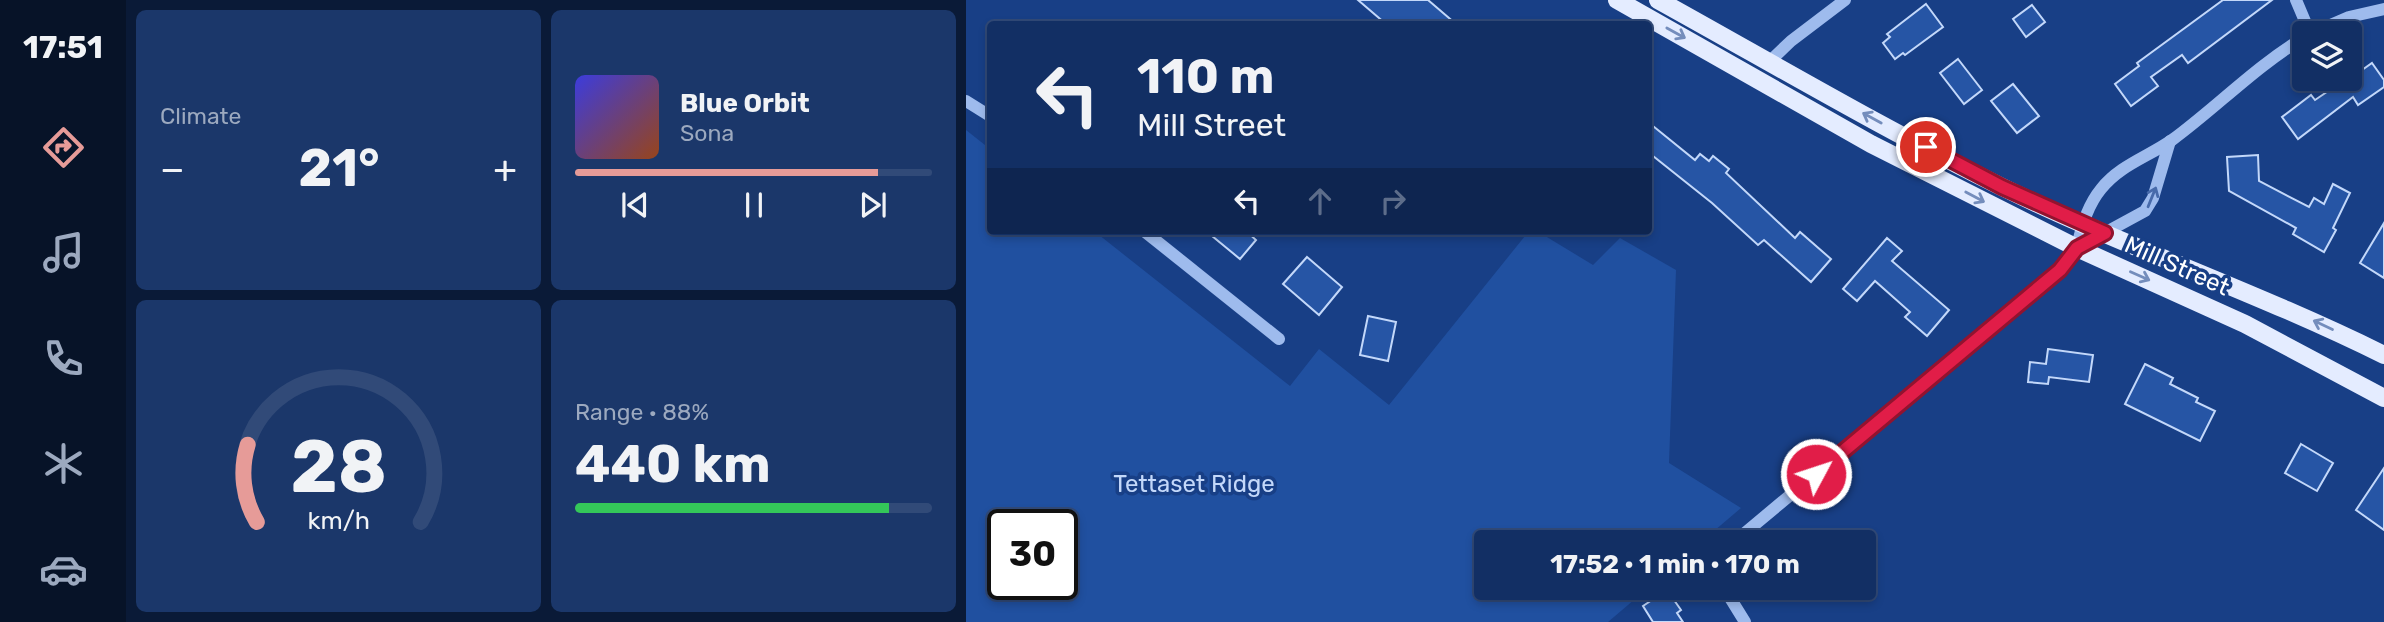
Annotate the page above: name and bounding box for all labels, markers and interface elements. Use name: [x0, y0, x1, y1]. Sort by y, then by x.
map controls: [2292, 21, 2362, 91]
button: layers: [2292, 21, 2362, 91]
one-way arrow: [1666, 26, 1686, 40]
text: 17:51: [23, 28, 103, 66]
text: 110 m: [1137, 47, 1274, 105]
icon: left: [1022, 49, 1113, 140]
text: Blue Orbit: [680, 88, 810, 119]
text: Climate: [160, 102, 241, 130]
text: Mill Street: [1137, 106, 1286, 144]
one-way arrow: [1862, 111, 1882, 125]
pin: [1896, 117, 1956, 177]
text: Sona: [680, 119, 734, 147]
icon: directions: [39, 123, 88, 172]
icon: arrive: [1907, 128, 1945, 166]
text: 21°: [299, 137, 380, 199]
text: −: [160, 146, 185, 192]
text: +: [493, 146, 517, 192]
icon: left: [1228, 182, 1266, 220]
icon: ahead: [1301, 182, 1339, 220]
icon: right: [1374, 182, 1412, 220]
icon: previous: [616, 186, 654, 224]
icon: pause: [735, 186, 773, 224]
icon: next: [854, 186, 892, 224]
one-way arrow: [2146, 187, 2159, 209]
one-way arrow: [1964, 190, 1985, 204]
icon: music: [39, 228, 88, 277]
street label: Mill Street: [2120, 230, 2234, 302]
one-way arrow: [2129, 271, 2150, 284]
one-way arrow: [2313, 318, 2334, 331]
icon: phone: [39, 334, 88, 383]
text: Range · 88%: [575, 398, 709, 426]
text: 28: [290, 424, 387, 510]
text: 440 km: [575, 433, 771, 495]
position arrow: [1779, 437, 1853, 511]
icon: climate: [39, 439, 88, 488]
park label: Tettaset Ridge: [1113, 470, 1275, 498]
text: km/h: [307, 506, 370, 535]
speed limit sign: 30: [987, 509, 1078, 600]
icon: car: [39, 545, 88, 594]
text: 17:52 · 1 min · 170 m: [1550, 549, 1800, 580]

